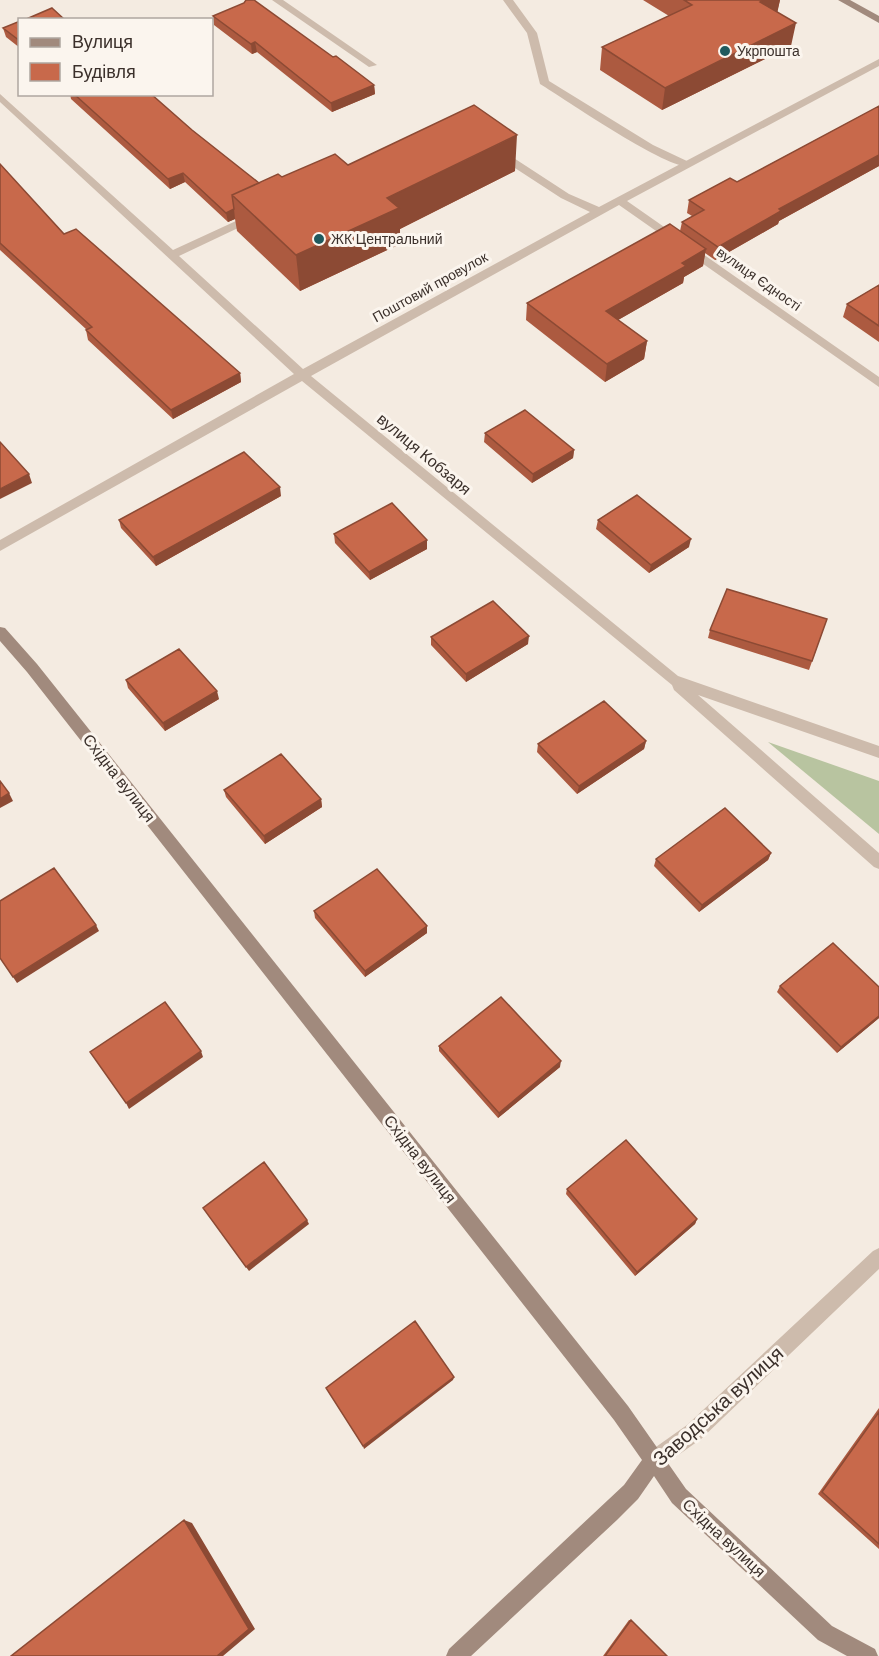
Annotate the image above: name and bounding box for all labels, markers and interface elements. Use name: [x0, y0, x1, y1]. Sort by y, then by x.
legend: [18, 18, 213, 96]
text: Вулиця: [72, 30, 133, 54]
place label: Укрпошта: [737, 42, 800, 60]
marker: Укрпошта: [718, 44, 732, 58]
text: Будівля: [72, 60, 136, 84]
place label: ЖК Центральний: [331, 230, 443, 248]
marker: ЖК Центральний: [312, 232, 326, 246]
street label: вулиця Єдності: [713, 243, 805, 315]
street label: Поштовий провулок: [369, 247, 492, 326]
street label: вулиця Кобзаря: [373, 408, 475, 500]
street label: Східна вулиця: [78, 730, 160, 826]
street label: Східна вулиця: [379, 1111, 461, 1207]
street label: Заводська вулиця: [647, 1341, 789, 1471]
street label: Східна вулиця: [678, 1494, 770, 1582]

